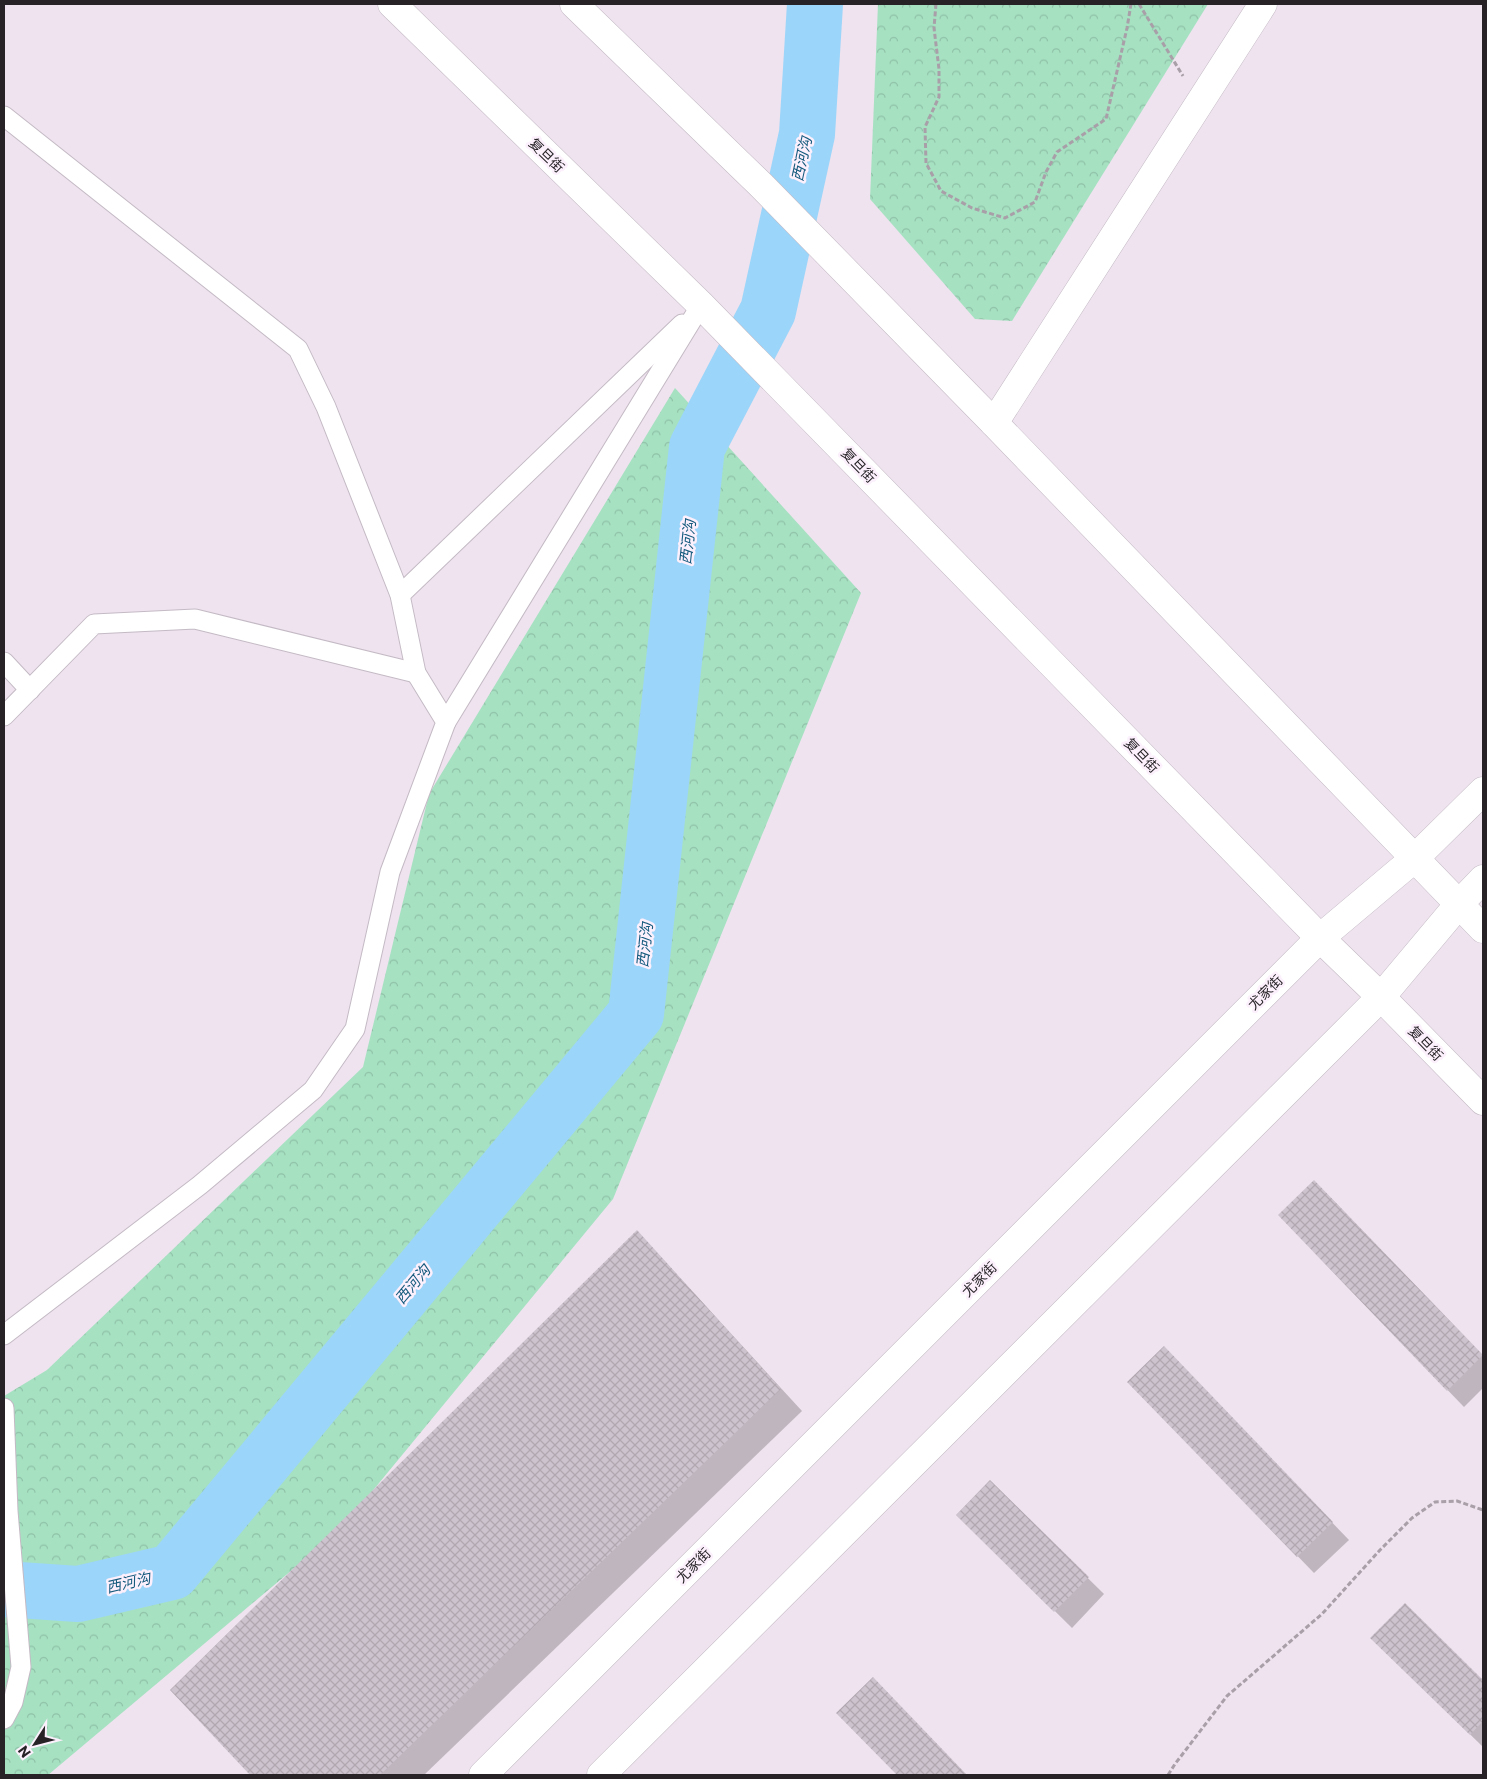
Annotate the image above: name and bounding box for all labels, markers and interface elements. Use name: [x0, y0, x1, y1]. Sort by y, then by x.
water label: 西河沟: [788, 133, 815, 183]
street label: 复旦街: [526, 134, 568, 176]
street label: 复旦街: [838, 444, 880, 486]
water label: 西河沟: [676, 517, 699, 565]
street label: 复旦街: [1121, 734, 1163, 776]
water label: 西河沟: [633, 920, 656, 968]
street label: 尤家街: [1244, 971, 1286, 1013]
street label: 复旦街: [1405, 1022, 1447, 1064]
street label: 尤家街: [958, 1258, 1000, 1300]
water label: 西河沟: [391, 1259, 435, 1307]
street label: 尤家街: [672, 1544, 714, 1586]
water label: 西河沟: [104, 1568, 154, 1596]
north arrow: [10, 1719, 60, 1769]
text: N: [14, 1743, 34, 1761]

